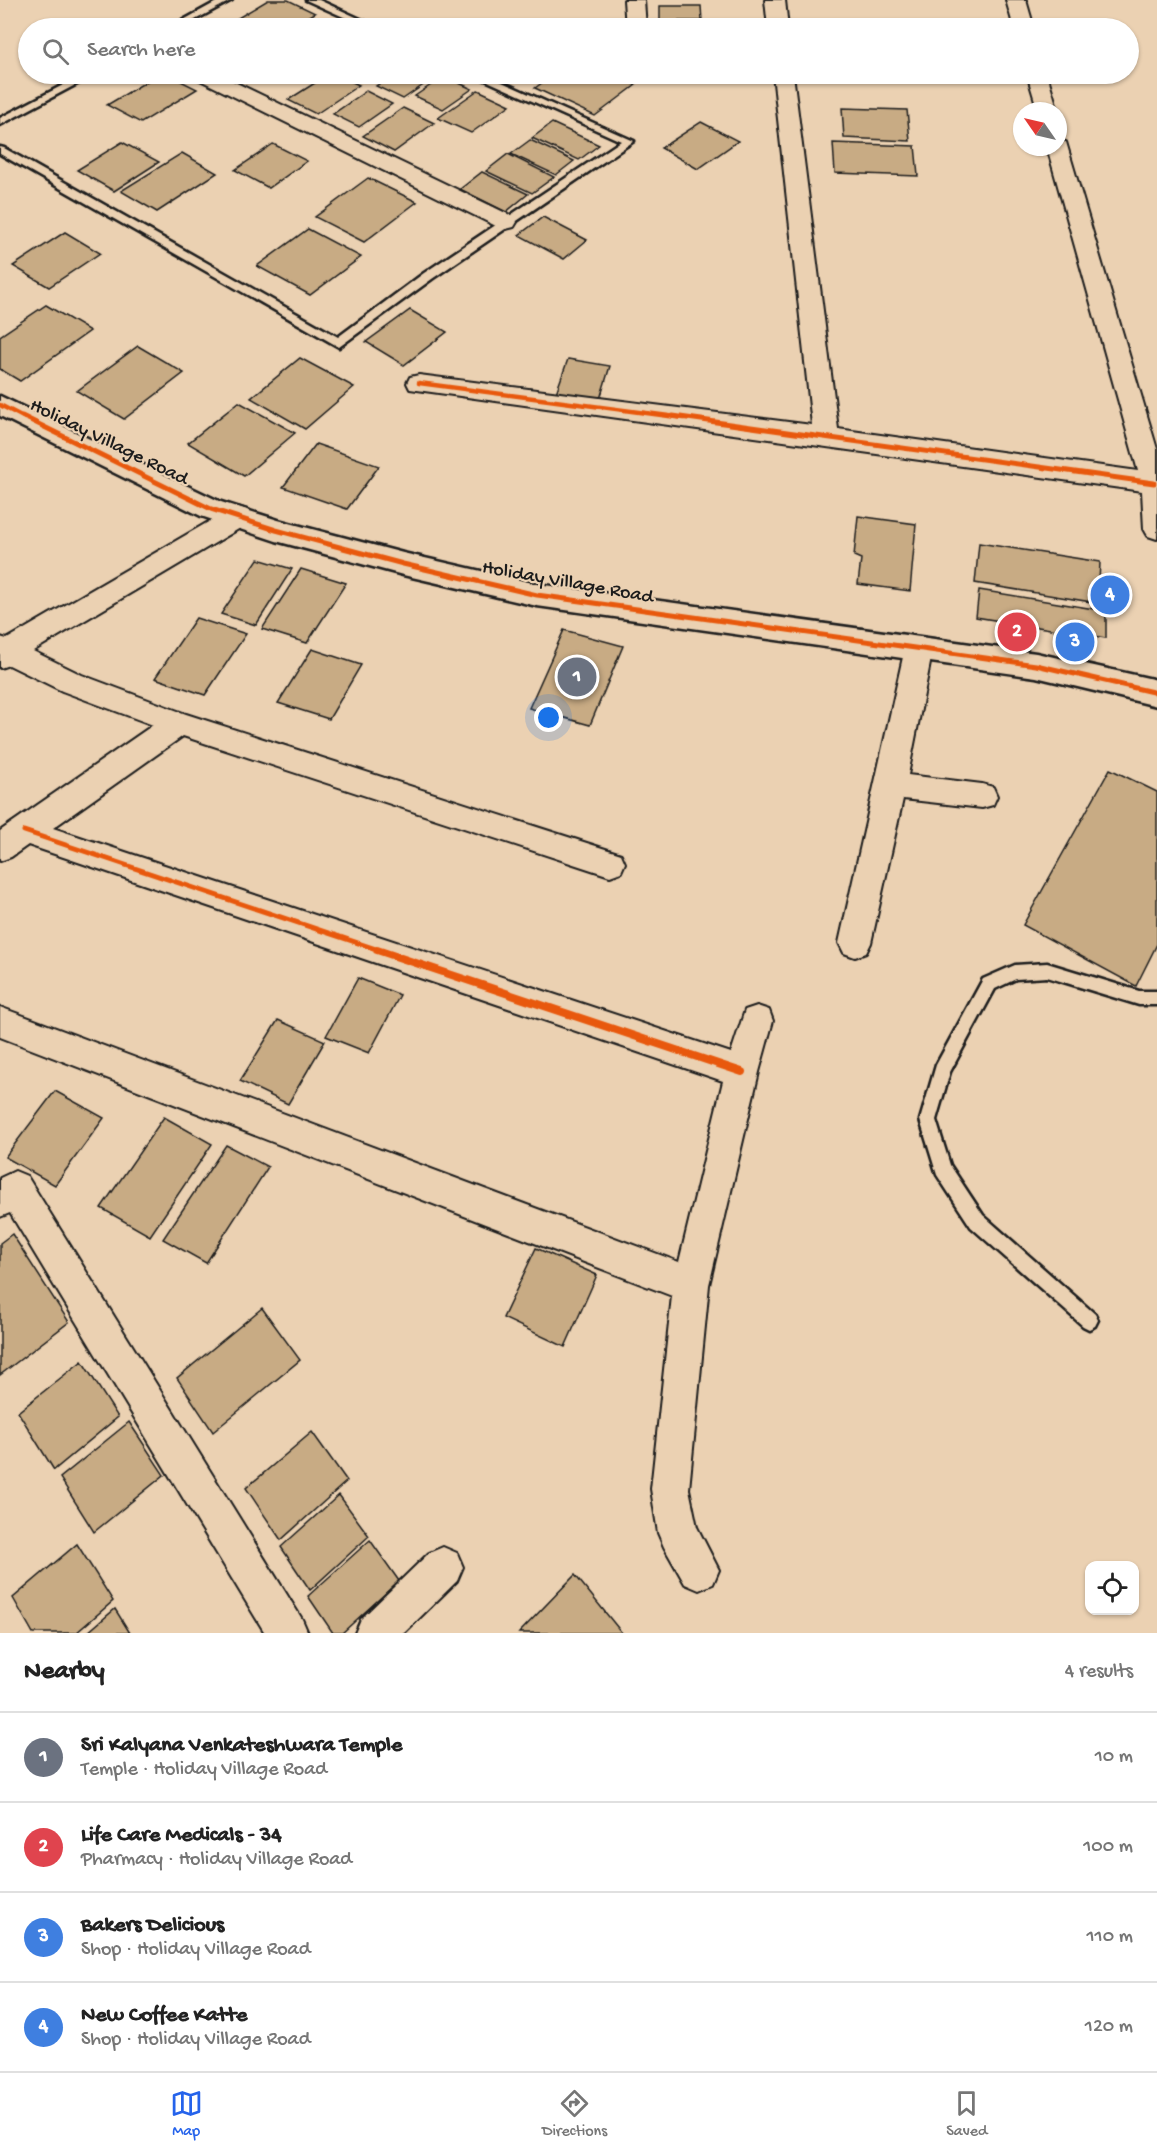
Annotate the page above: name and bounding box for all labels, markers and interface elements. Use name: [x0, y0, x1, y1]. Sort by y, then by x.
search box: [18, 18, 1139, 84]
icon: search: [39, 35, 72, 68]
text: Search here: [87, 38, 195, 64]
north arrow: [1013, 102, 1067, 156]
street label: Holiday Village Road: [25, 395, 193, 492]
street label: Holiday Village Road: [480, 557, 657, 610]
pin: 4: [1090, 572, 1130, 618]
pin: 2: [998, 610, 1036, 654]
pin: 3: [1056, 620, 1094, 664]
pin: 1: [558, 654, 596, 700]
your location: [534, 703, 563, 732]
map controls: [1085, 1561, 1139, 1615]
button: locate: [1085, 1561, 1139, 1615]
text: Nearby: [24, 1657, 105, 1688]
text: 4 results: [1065, 1661, 1133, 1684]
text: Sri Kalyana Venkateshwara Temple: [81, 1733, 402, 1759]
text: 1: [39, 1746, 48, 1769]
text: 10 m: [1095, 1746, 1133, 1769]
text: Temple · Holiday Village Road: [81, 1759, 327, 1782]
text: Life Care Medicals - 34: [81, 1823, 282, 1849]
text: 2: [39, 1836, 48, 1859]
text: 100 m: [1083, 1836, 1133, 1859]
text: Pharmacy · Holiday Village Road: [81, 1849, 352, 1872]
text: Bakers Delicious: [81, 1913, 224, 1939]
text: 3: [38, 1926, 49, 1949]
text: 110 m: [1087, 1926, 1133, 1949]
text: Shop · Holiday Village Road: [81, 1939, 310, 1962]
text: New Coffee Katte: [81, 2003, 247, 2029]
text: 4: [39, 2016, 48, 2039]
text: 120 m: [1085, 2016, 1133, 2039]
text: Shop · Holiday Village Road: [81, 2029, 310, 2052]
tab: Map: [170, 2087, 203, 2142]
tab: Directions: [542, 2087, 607, 2142]
tab: Saved: [946, 2087, 987, 2142]

